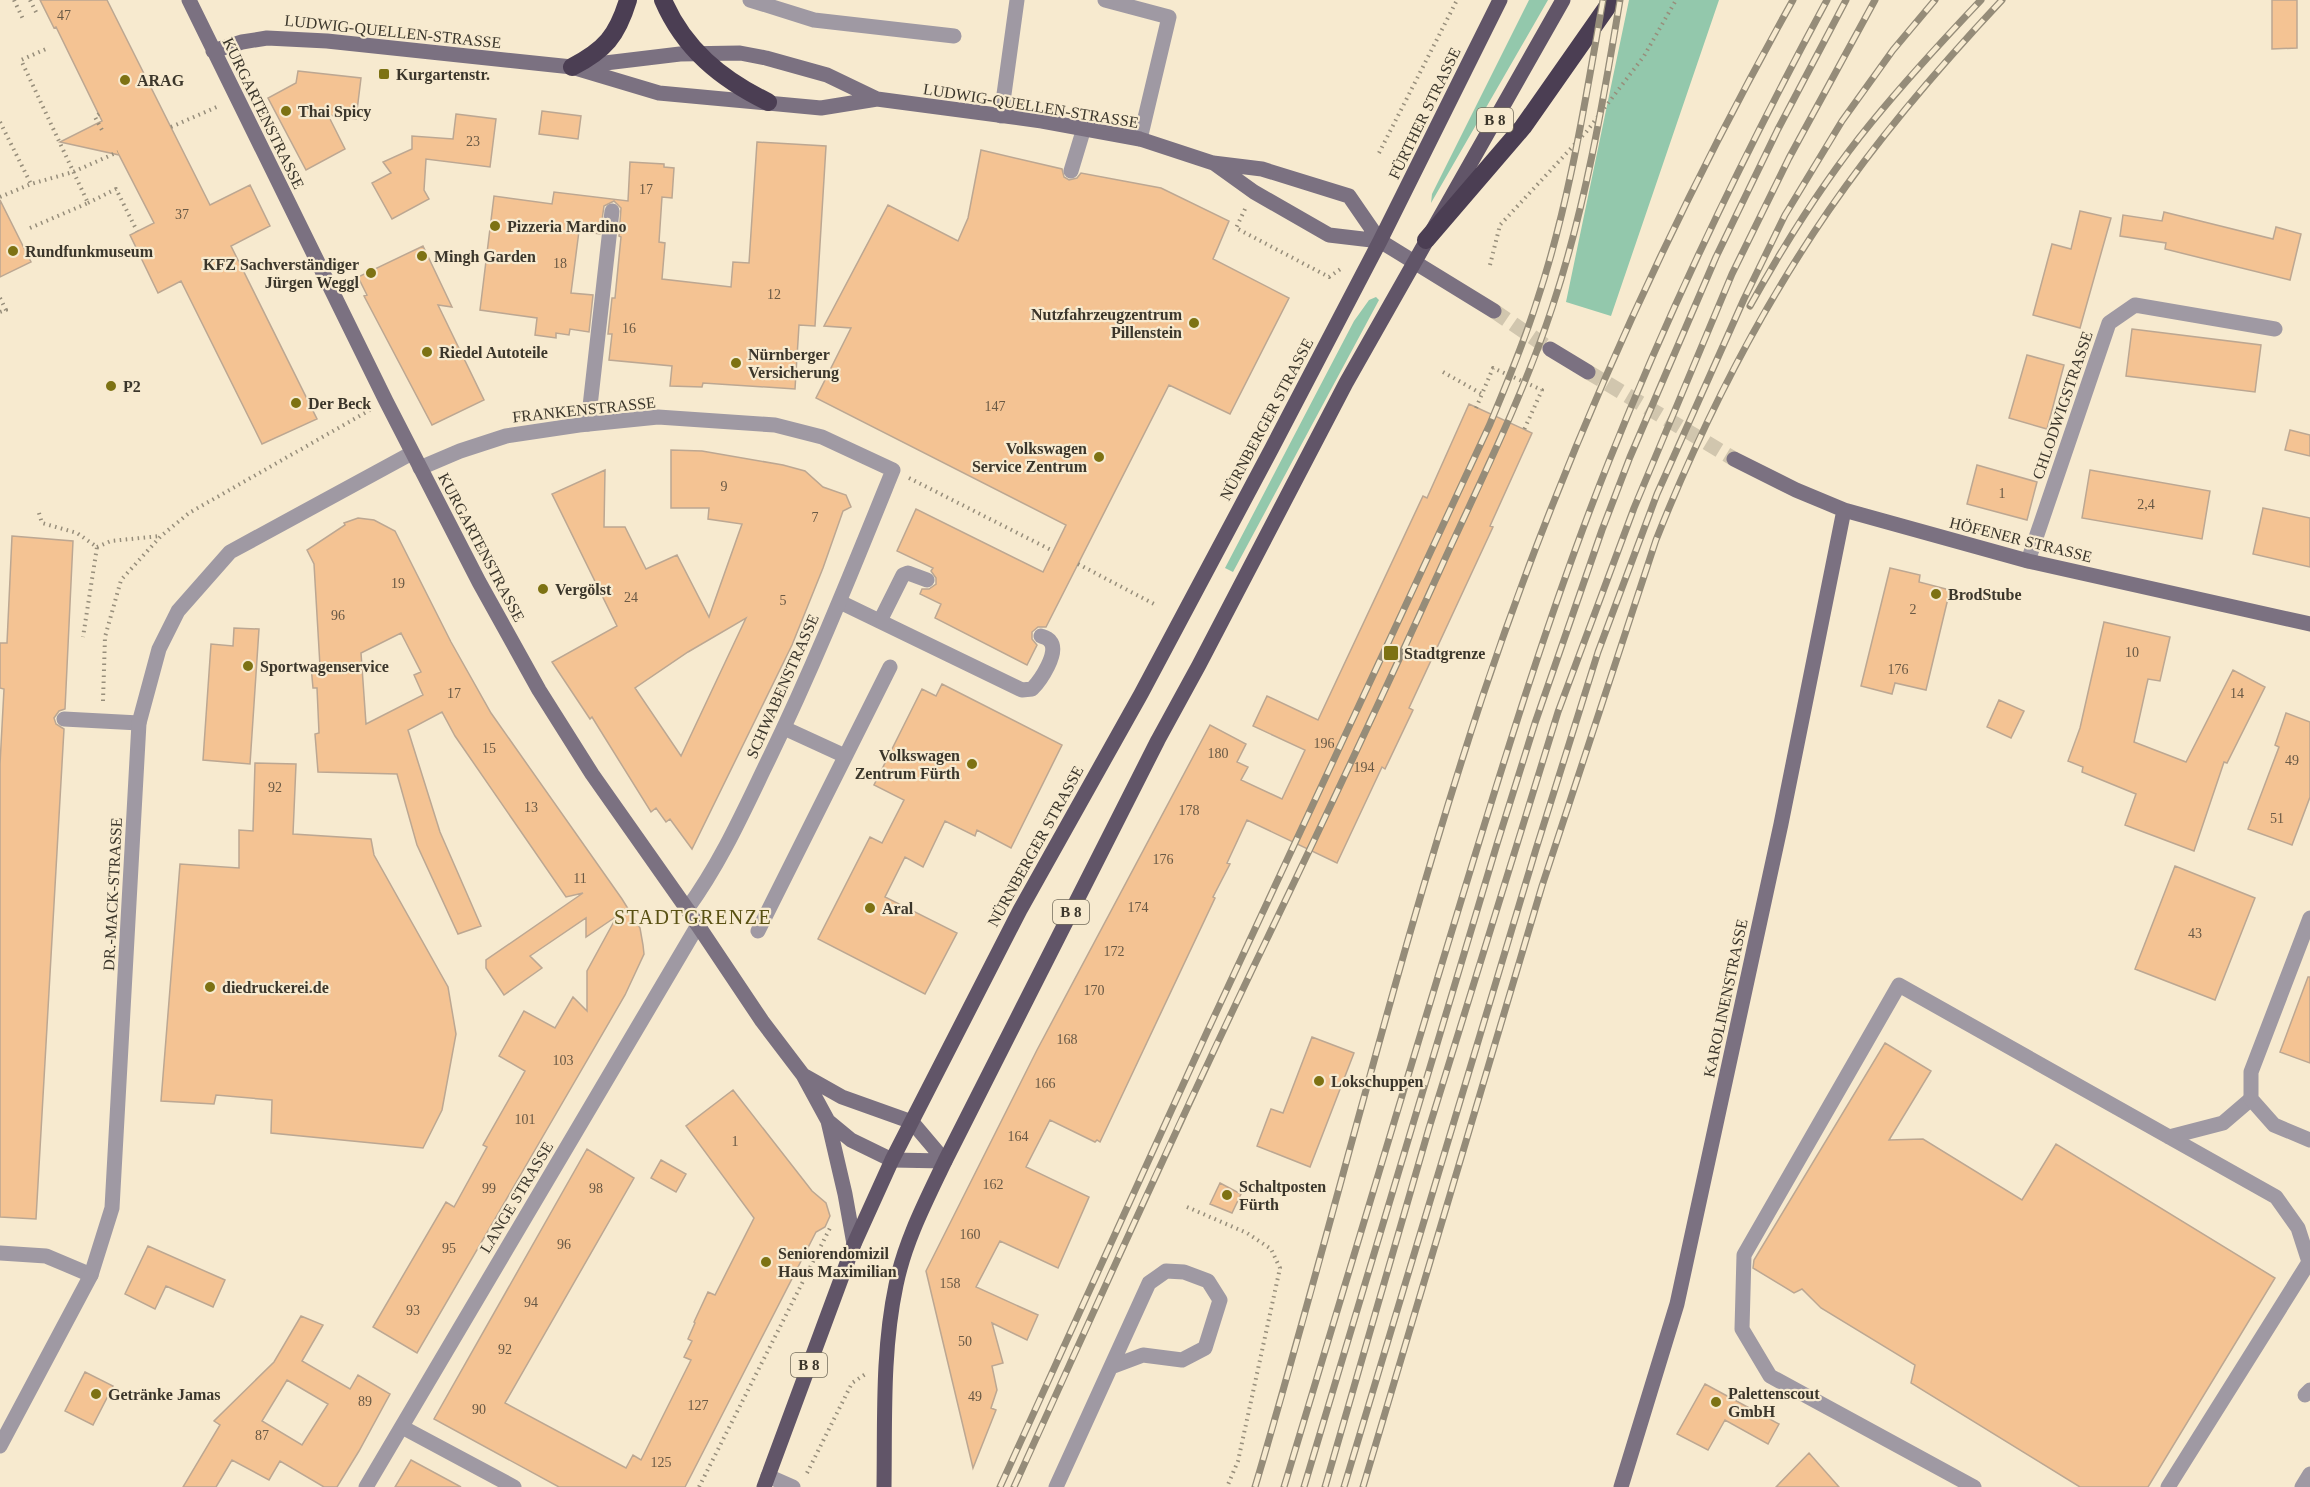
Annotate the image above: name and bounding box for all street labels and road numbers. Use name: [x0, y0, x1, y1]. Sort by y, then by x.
street label: LUDWIG-QUELLEN-STRASSE: [284, 12, 502, 51]
street label: KURGARTENSTRASSE: [219, 35, 308, 192]
street label: FÜRTHER STRASSE: [1385, 45, 1464, 182]
street label: LUDWIG-QUELLEN-STRASSE: [922, 80, 1140, 131]
road number: B 8: [1477, 108, 1513, 132]
street label: CHLODWIGSTRASSE: [2029, 329, 2096, 481]
street label: NÜRNBERGER STRASSE: [1216, 335, 1316, 503]
street label: FRANKENSTRASSE: [512, 394, 657, 425]
street label: KURGARTENSTRASSE: [435, 470, 528, 625]
street label: HÖFENER STRASSE: [1948, 514, 2094, 565]
street label: SCHWABENSTRASSE: [743, 611, 822, 761]
street label: NÜRNBERGER STRASSE: [984, 763, 1087, 929]
street label: DR.-MACK-STRASSE: [100, 817, 125, 971]
road number: B 8: [1053, 900, 1089, 924]
street label: KAROLINENSTRASSE: [1700, 917, 1751, 1079]
street label: LANGE STRASSE: [477, 1139, 556, 1256]
road number: B 8: [791, 1353, 827, 1377]

